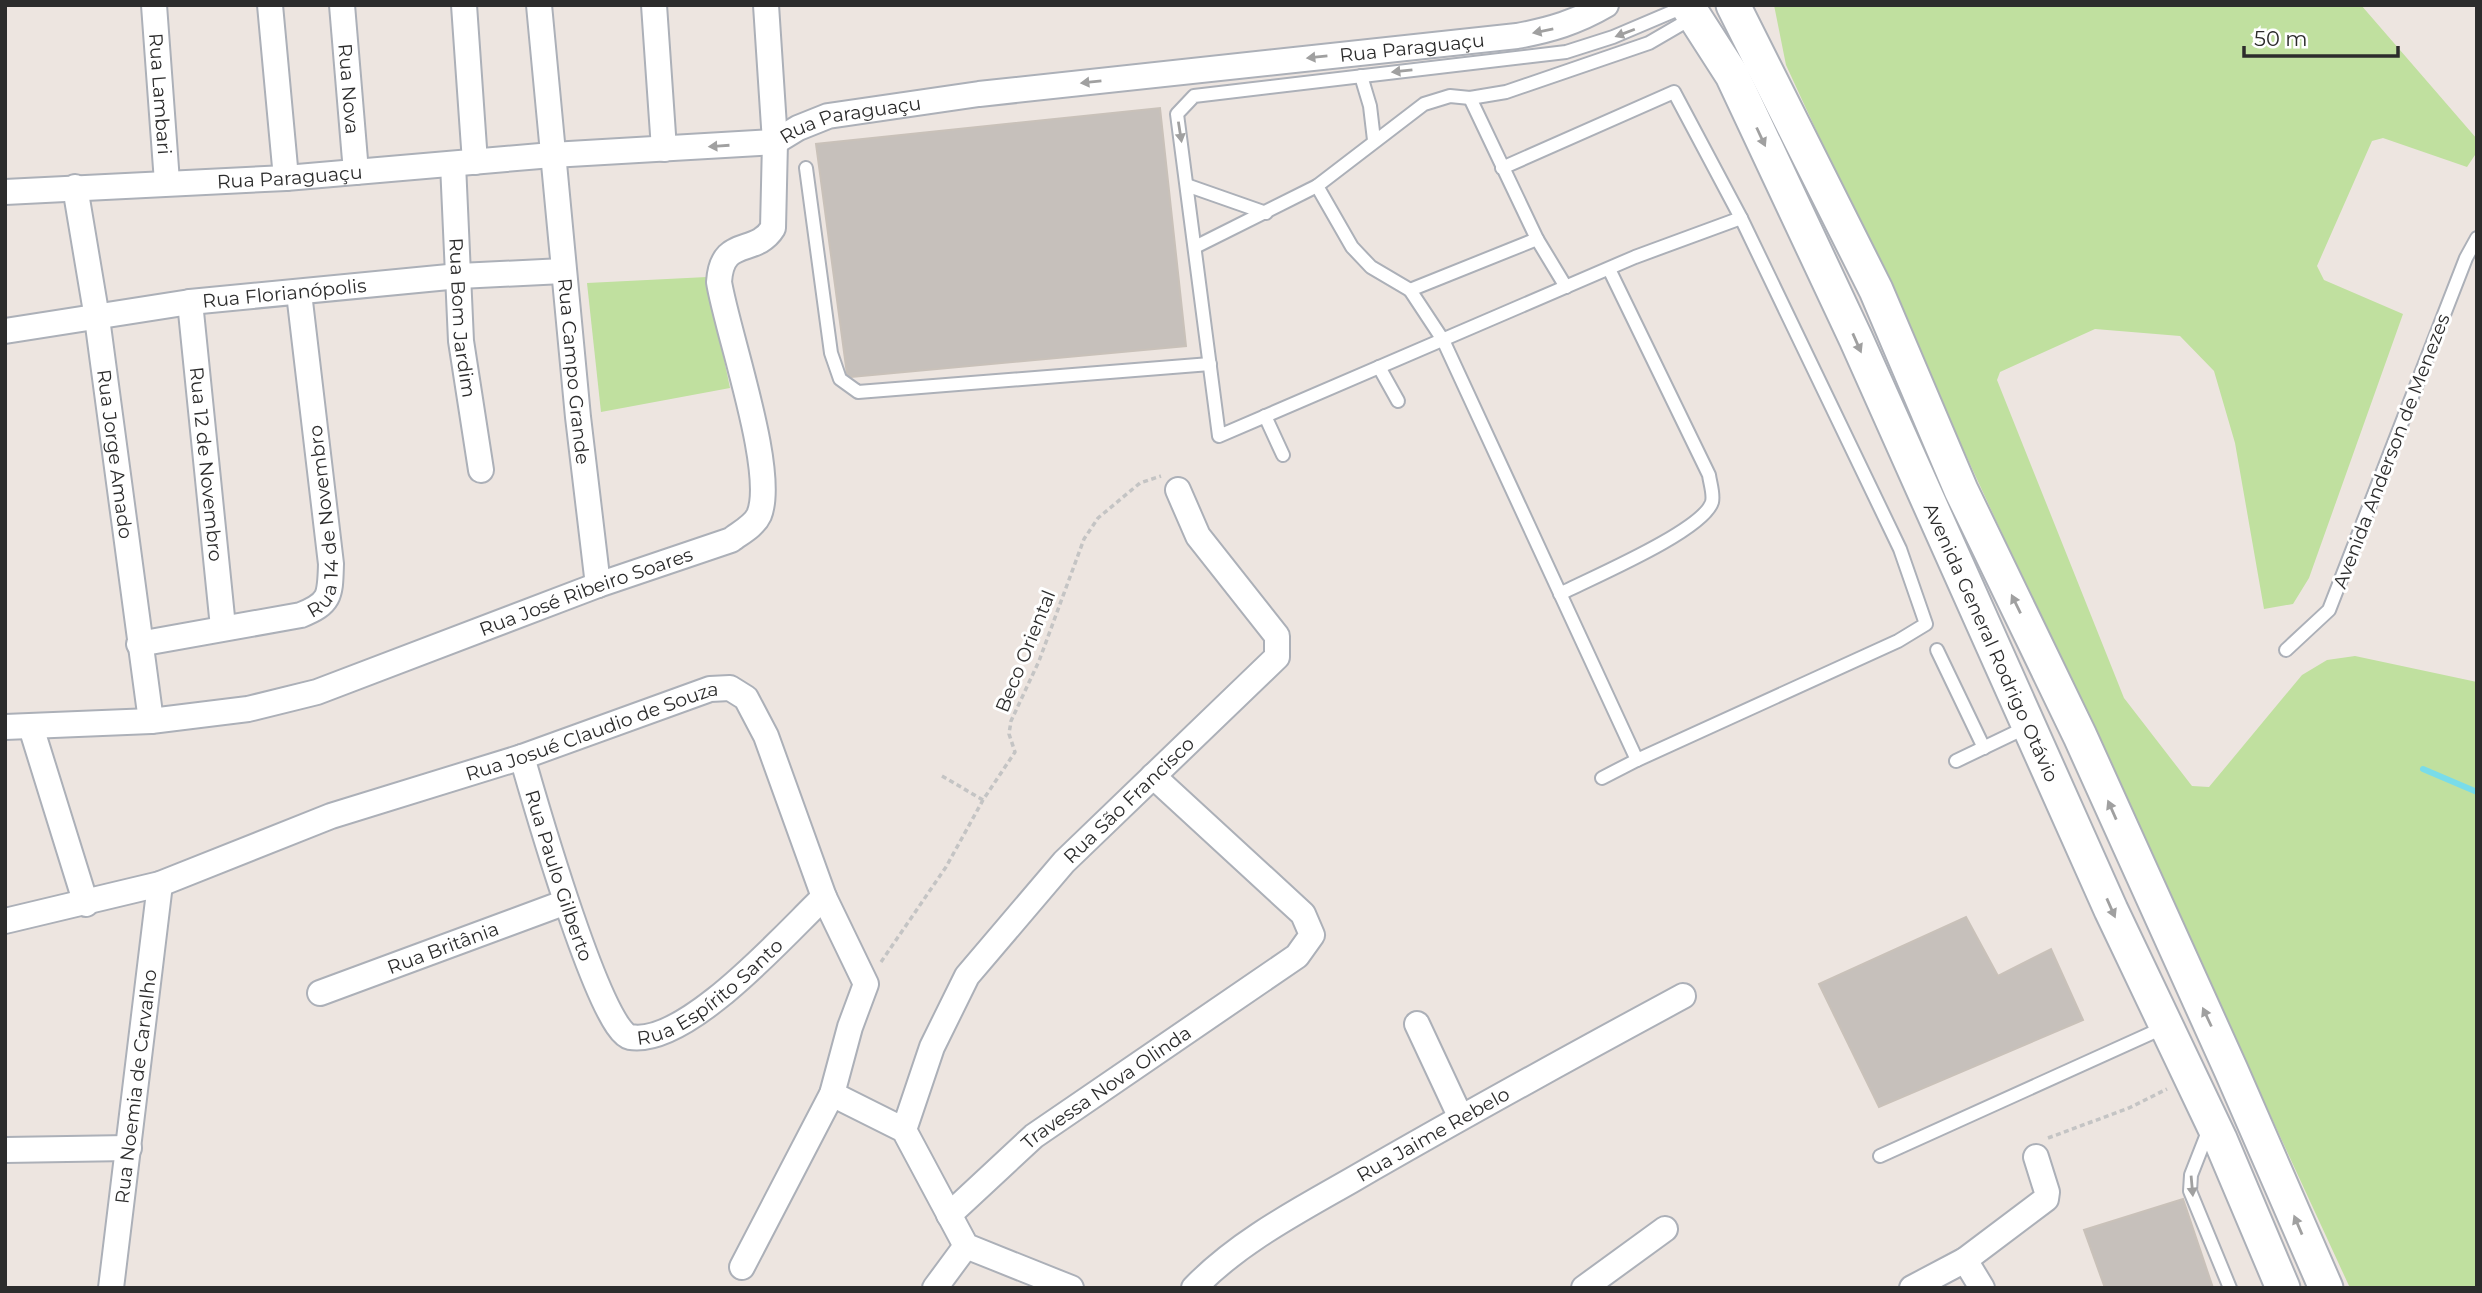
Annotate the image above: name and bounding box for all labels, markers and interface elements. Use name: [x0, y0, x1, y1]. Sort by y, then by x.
scale bar: [2244, 14, 2398, 58]
one-way arrow: [1532, 26, 1554, 37]
text: 50 m: [2254, 26, 2308, 51]
one-way arrow: [1614, 27, 1635, 38]
street label: Rua Paraguaçu: [1338, 29, 1486, 67]
street label: Rua Lambari: [144, 32, 176, 155]
street label: Rua Nova: [333, 42, 364, 135]
one-way arrow: [1306, 52, 1328, 63]
one-way arrow: [1390, 66, 1412, 77]
one-way arrow: [1080, 76, 1102, 87]
street label: Rua Paraguaçu: [776, 92, 923, 148]
one-way arrow: [1175, 121, 1186, 143]
one-way arrow: [1755, 127, 1767, 147]
one-way arrow: [708, 141, 730, 152]
street label: Rua Paraguaçu: [216, 160, 363, 193]
street label: Rua Bom Jardim: [444, 237, 481, 399]
street label: Rua Florianópolis: [201, 274, 367, 313]
street label: Rua Campo Grande: [553, 277, 595, 466]
street label: Avenida Anderson de Menezes: [2328, 311, 2455, 592]
one-way arrow: [1851, 333, 1863, 353]
street label: Rua 12 de Novembro: [185, 366, 227, 563]
street label: Rua Jorge Amado: [92, 368, 137, 540]
street label: Rua 14 de Novembro: [303, 424, 343, 623]
street label: Avenida General Rodrigo Otávio: [1919, 499, 2063, 786]
street label: Rua José Ribeiro Soares: [476, 543, 696, 641]
street label: Beco Oriental: [991, 587, 1060, 716]
one-way arrow: [2010, 594, 2021, 614]
street label: Rua Josué Claudio de Souza: [463, 678, 719, 786]
street label: Rua São Francisco: [1059, 732, 1199, 868]
street label: Rua Paulo Gilberto: [520, 787, 597, 964]
one-way arrow: [2106, 800, 2118, 820]
one-way arrow: [2106, 898, 2117, 919]
street label: Rua Britânia: [384, 917, 502, 979]
street label: Rua Espírito Santo: [636, 934, 788, 1050]
street label: Rua Noemia de Carvalho: [110, 968, 162, 1205]
one-way arrow: [2201, 1007, 2213, 1027]
street label: Travessa Nova Olinda: [1017, 1021, 1196, 1154]
street label: Rua Jaime Rebelo: [1353, 1082, 1514, 1187]
one-way arrow: [2187, 1175, 2198, 1197]
one-way arrow: [2293, 1214, 2304, 1235]

